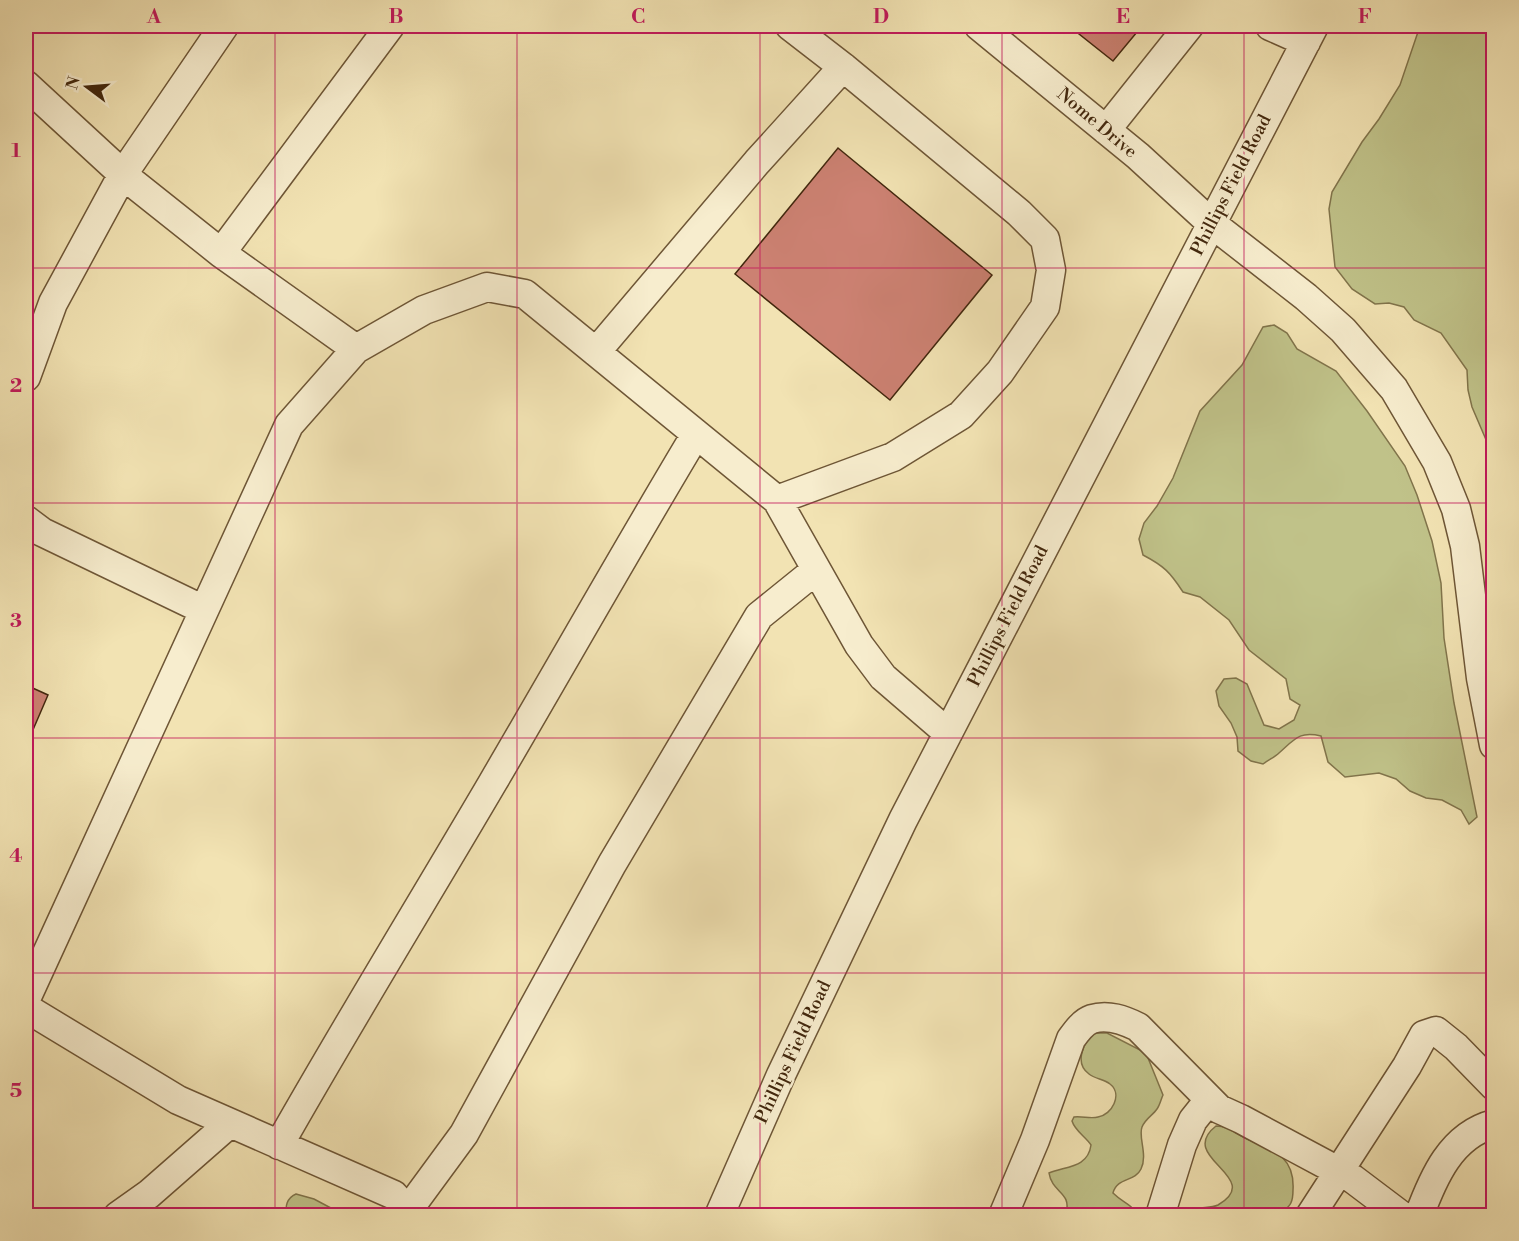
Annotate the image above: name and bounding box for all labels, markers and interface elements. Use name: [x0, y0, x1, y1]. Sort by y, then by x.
text: A: [146, 5, 162, 30]
text: B: [388, 5, 404, 30]
text: C: [631, 5, 645, 30]
text: D: [873, 5, 889, 30]
text: E: [1116, 5, 1130, 30]
text: F: [1358, 5, 1372, 30]
north arrow: [57, 57, 117, 117]
text: N: [62, 74, 85, 92]
street label: Nome Drive: [1052, 83, 1142, 163]
street label: Phillips Field Road: [1186, 110, 1277, 259]
text: 1: [11, 139, 21, 164]
text: 2: [10, 374, 22, 399]
street label: Phillips Field Road: [963, 541, 1054, 690]
text: 3: [10, 609, 22, 634]
text: 4: [9, 844, 23, 869]
street label: Phillips Field Road: [750, 976, 837, 1127]
text: 5: [10, 1079, 22, 1104]

